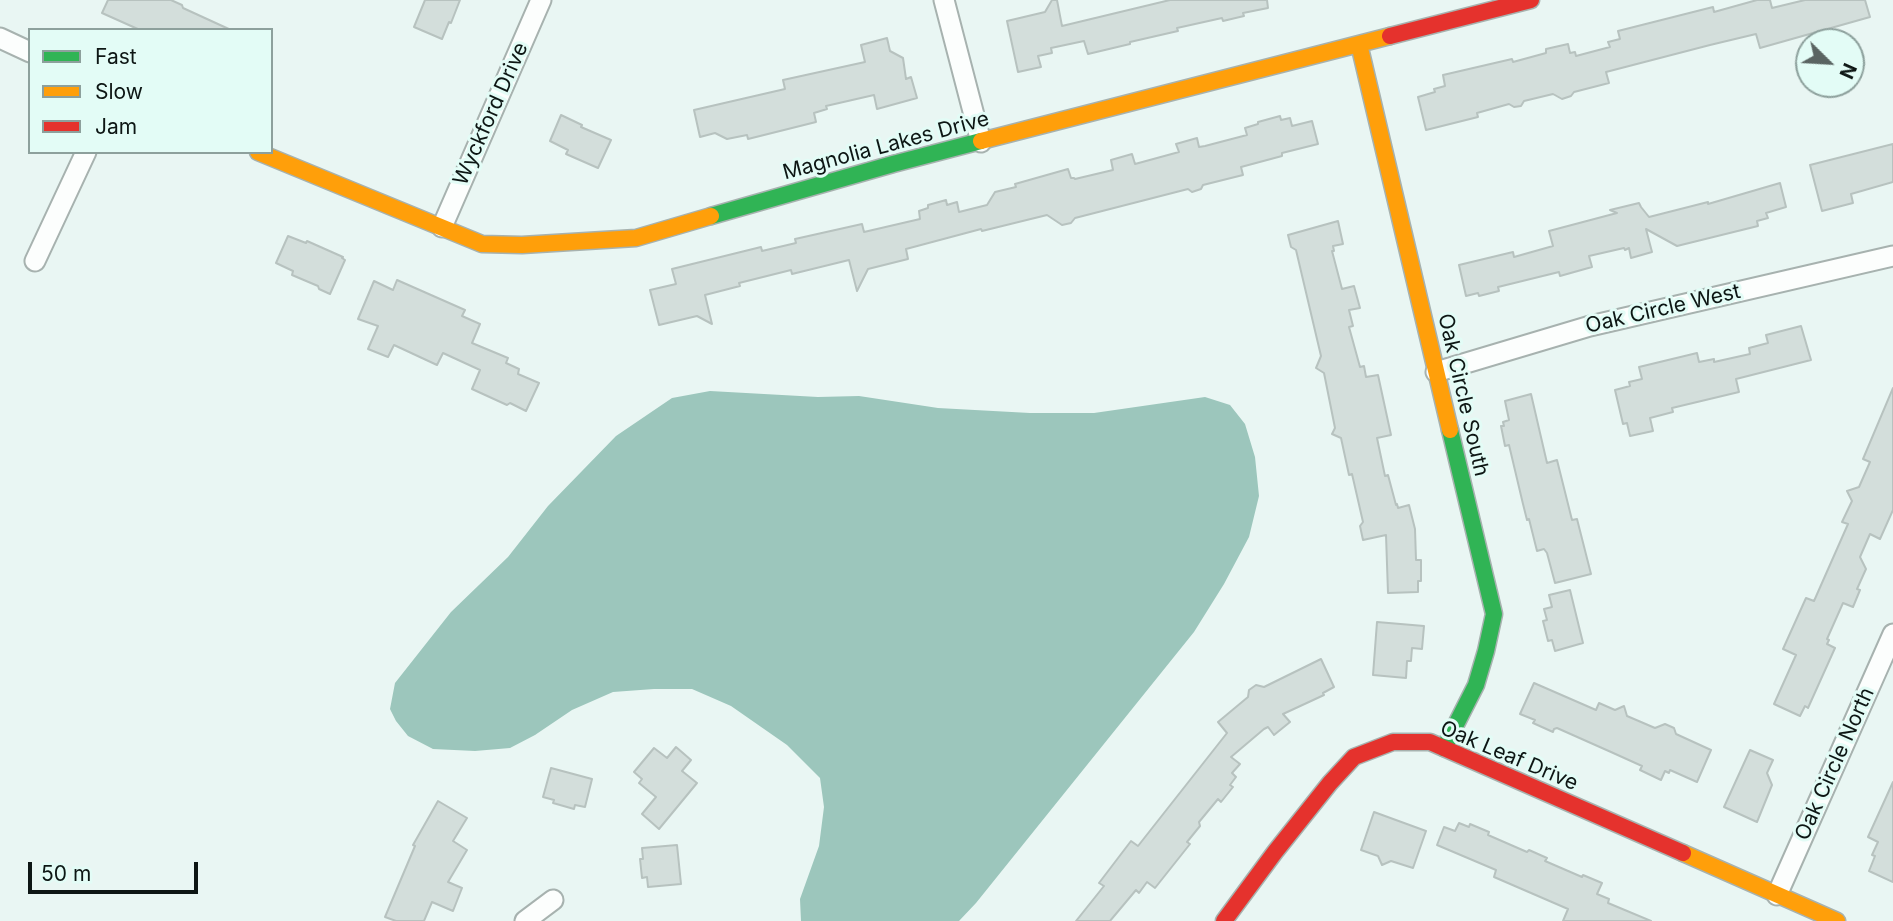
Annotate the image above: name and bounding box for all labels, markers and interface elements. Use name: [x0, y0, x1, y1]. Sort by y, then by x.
legend: [28, 28, 273, 154]
north arrow: [1795, 28, 1865, 98]
street label: Wyckford Drive: [448, 39, 534, 189]
text: Fast: [95, 44, 137, 69]
text: N: [1834, 60, 1861, 82]
text: Slow: [95, 79, 143, 104]
street label: Magnolia Lakes Drive: [780, 106, 992, 186]
text: Jam: [95, 114, 137, 139]
street label: Oak Circle West: [1583, 279, 1743, 339]
street label: Oak Circle South: [1432, 311, 1494, 479]
street label: Oak Circle North: [1790, 684, 1880, 844]
street label: Oak Leaf Drive: [1436, 716, 1582, 796]
scale bar: [32, 848, 201, 892]
text: 50 m: [41, 861, 91, 886]

